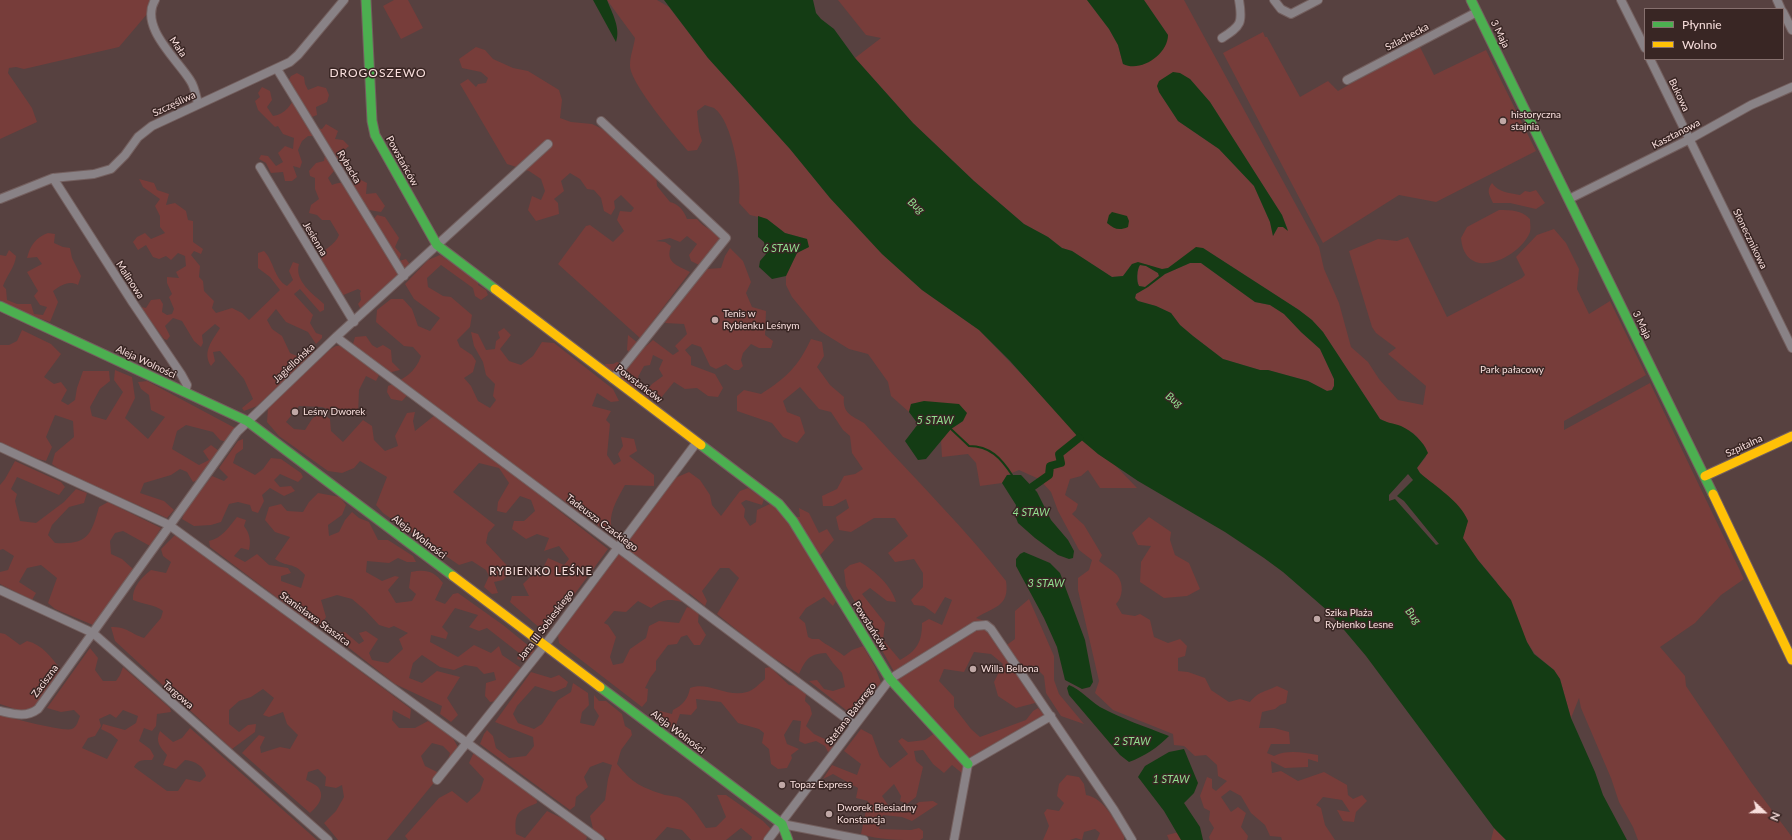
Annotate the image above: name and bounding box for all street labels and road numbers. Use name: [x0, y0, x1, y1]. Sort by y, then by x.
street label: 3 Maja: [1488, 18, 1512, 50]
street label: Szlachecka: [1383, 21, 1431, 53]
street label: Mała: [167, 34, 189, 60]
street label: Bukowa: [1666, 77, 1692, 113]
street label: Szczęśliwa: [151, 89, 197, 119]
street label: Kasztanowa: [1650, 117, 1702, 151]
street label: Powstańców: [383, 134, 421, 188]
street label: Rybacka: [334, 148, 364, 186]
street label: Słonecznikowa: [1730, 207, 1770, 271]
street label: Jesienna: [300, 220, 330, 258]
street label: Malinowa: [113, 259, 147, 301]
street label: 3 Maja: [1630, 309, 1654, 341]
street label: Jagiellońska: [271, 341, 317, 385]
street label: Aleja Wolności: [114, 343, 178, 381]
street label: Powstańców: [613, 362, 665, 406]
street label: Szpitalna: [1724, 432, 1764, 460]
street label: Tadeusza Czackiego: [564, 492, 640, 554]
street label: Aleja Wolności: [389, 513, 449, 561]
street label: Jana III Sobieskiego: [516, 587, 576, 663]
street label: Stanisława Staszica: [277, 589, 353, 649]
street label: Powstańców: [850, 599, 890, 653]
street label: Zaciszna: [29, 662, 61, 700]
street label: Targowa: [160, 678, 196, 712]
street label: Stefana Batorego: [823, 680, 879, 748]
street label: Aleja Wolności: [648, 708, 708, 756]

